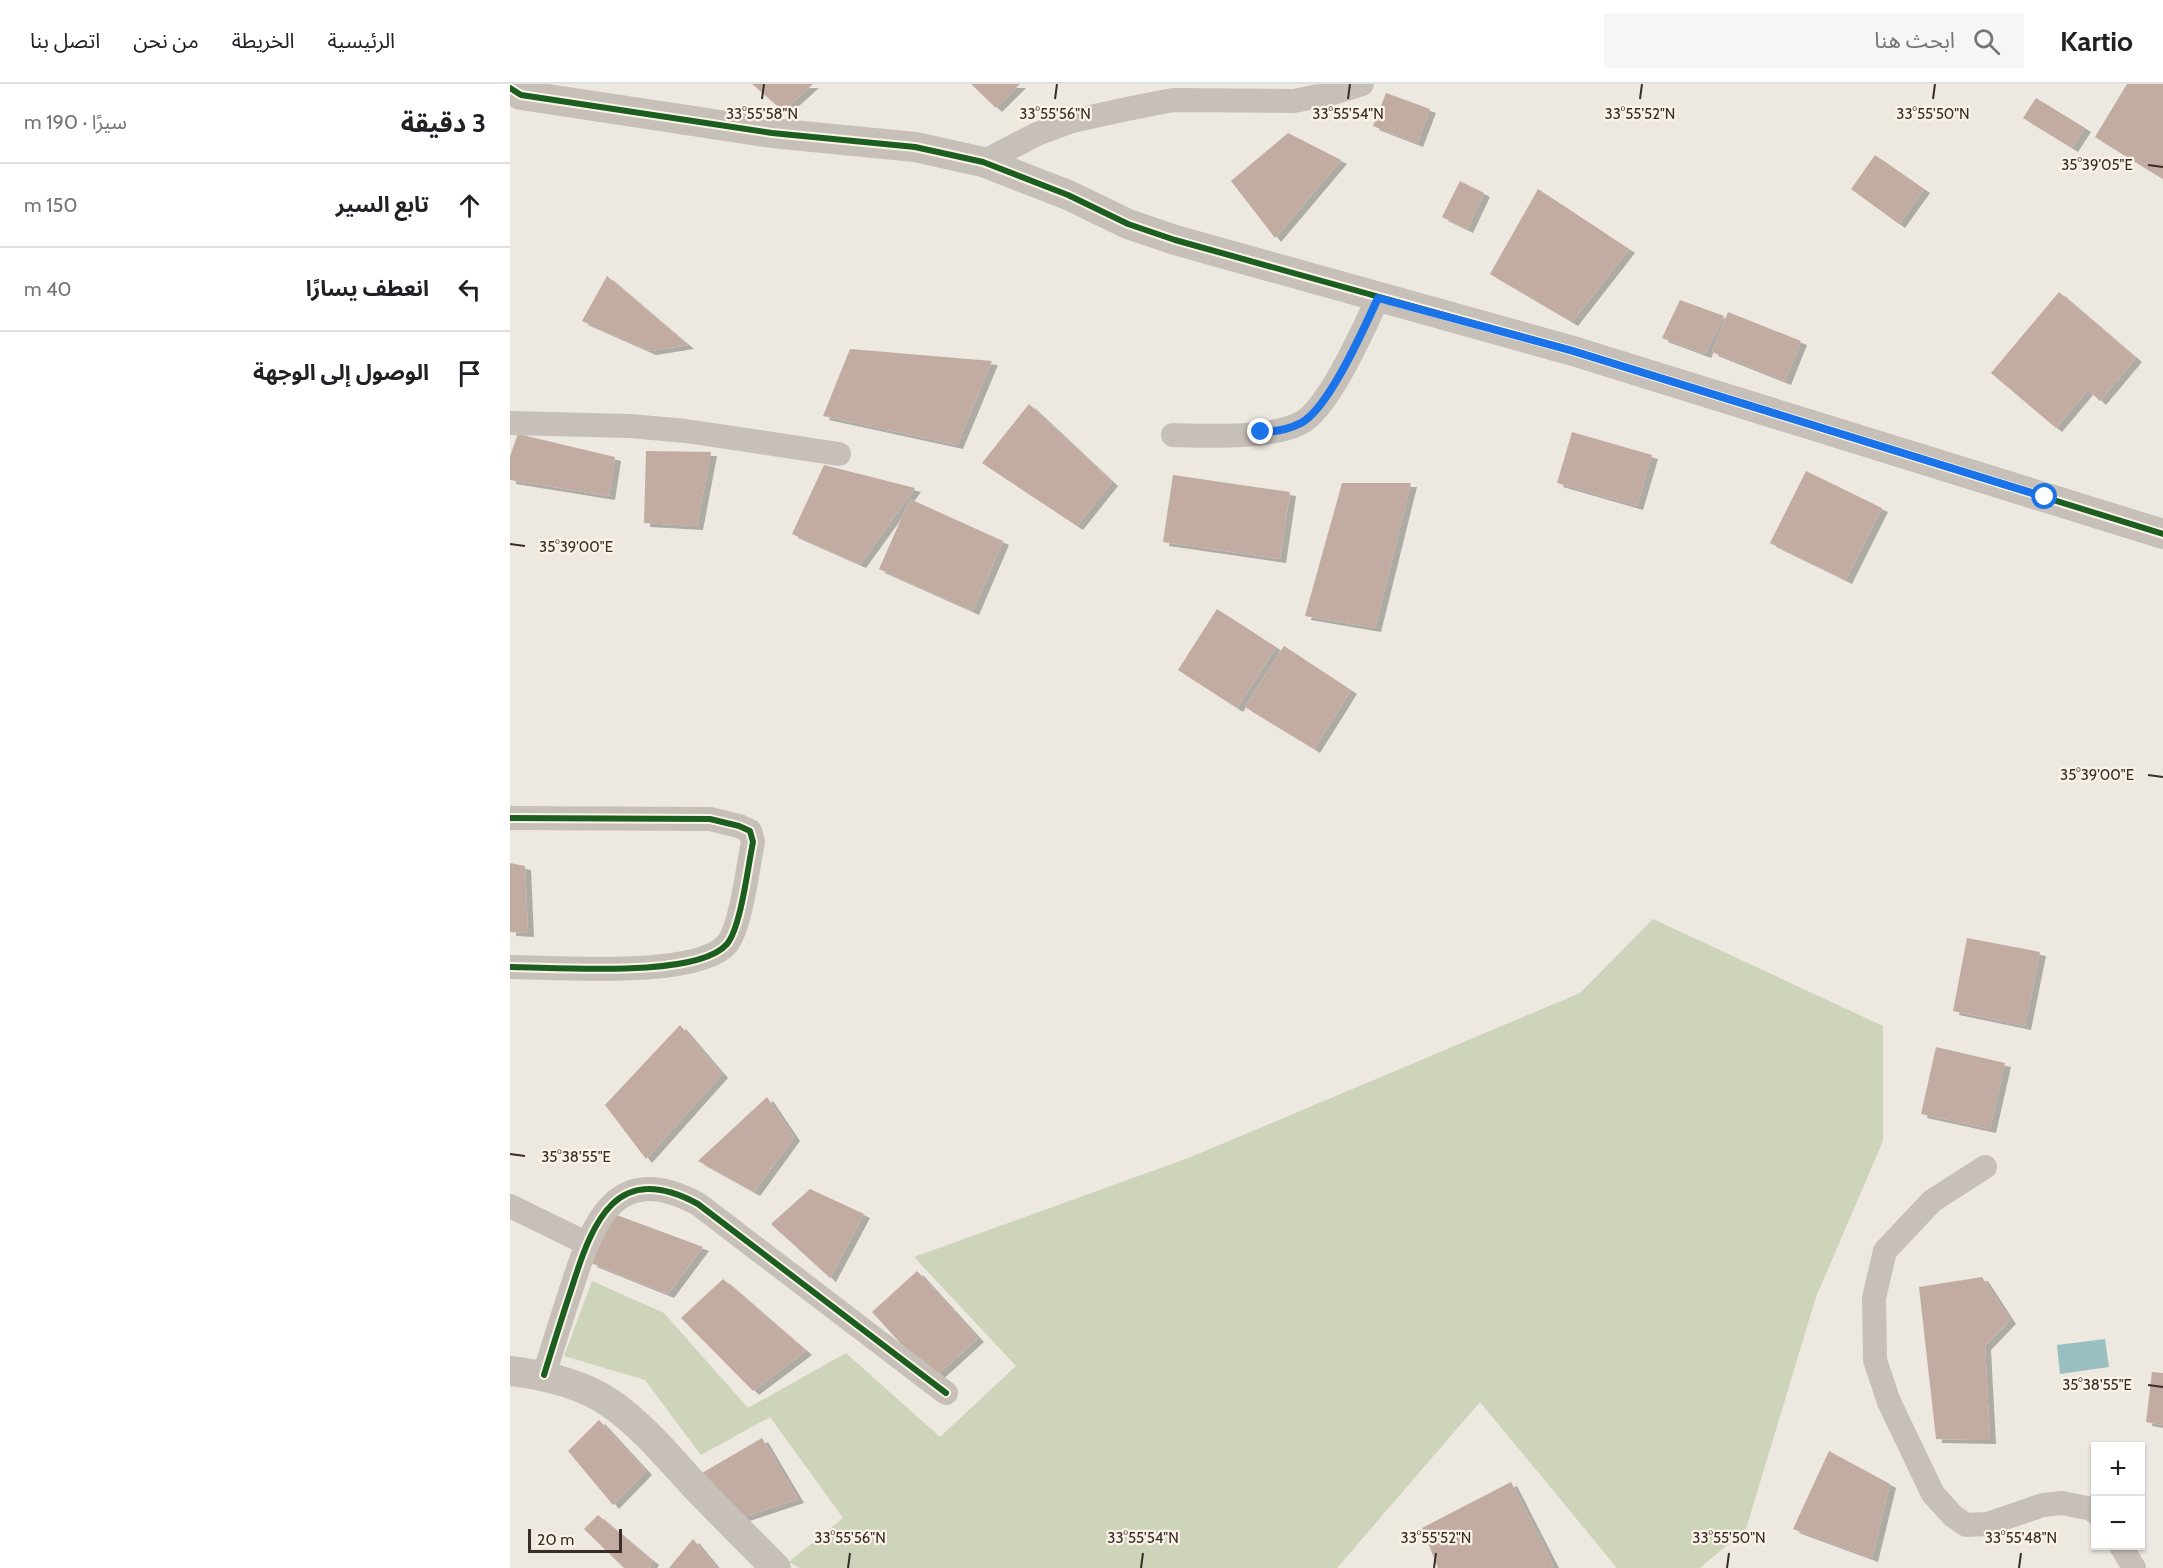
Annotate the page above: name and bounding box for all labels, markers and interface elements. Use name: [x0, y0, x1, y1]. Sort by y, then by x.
search box: [1604, 14, 2024, 68]
text: Kartio: [2060, 24, 2133, 58]
icon: search: [1970, 25, 2003, 58]
text: ابحث هنا: [1874, 27, 1955, 54]
text: اتصل بنا: [30, 28, 100, 53]
text: من نحن: [133, 28, 199, 53]
text: الخريطة: [232, 28, 295, 53]
text: الرئيسية: [328, 28, 395, 53]
text: 33°55'58"N: [726, 105, 798, 123]
text: 33°55'56"N: [1019, 105, 1091, 123]
text: 33°55'54"N: [1312, 105, 1384, 123]
text: 33°55'52"N: [1605, 105, 1675, 123]
text: 33°55'50"N: [1896, 105, 1970, 123]
text: 3 دقيقة: [401, 107, 486, 139]
text: سيرًا · 190 m: [24, 110, 127, 134]
text: 35°39'05"E: [2061, 156, 2133, 174]
icon: ahead: [453, 189, 486, 222]
text: تابع السير: [336, 191, 429, 218]
text: 150 m: [24, 193, 77, 217]
icon: left: [453, 273, 486, 306]
text: انعطف يسارًا: [306, 275, 429, 302]
text: 40 m: [24, 277, 72, 301]
icon: arrive: [453, 357, 486, 390]
text: الوصول إلى الوجهة: [253, 359, 429, 386]
route end: [1247, 418, 1273, 444]
route start: [2031, 483, 2057, 509]
text: 35°39'00"E: [539, 538, 613, 556]
text: 35°39'00"E: [2060, 766, 2134, 784]
text: 35°38'55"E: [541, 1148, 611, 1166]
text: 35°38'55"E: [2062, 1376, 2132, 1394]
map controls: [2091, 1442, 2145, 1550]
button: +: [2091, 1442, 2145, 1496]
button: −: [2091, 1496, 2145, 1550]
scale bar: [528, 1526, 622, 1554]
text: 33°55'56"N: [814, 1529, 886, 1547]
text: 33°55'54"N: [1107, 1529, 1179, 1547]
text: 33°55'52"N: [1401, 1529, 1471, 1547]
text: 33°55'50"N: [1692, 1529, 1766, 1547]
text: 33°55'48"N: [1985, 1529, 2057, 1547]
text: 20 m: [537, 1530, 574, 1549]

